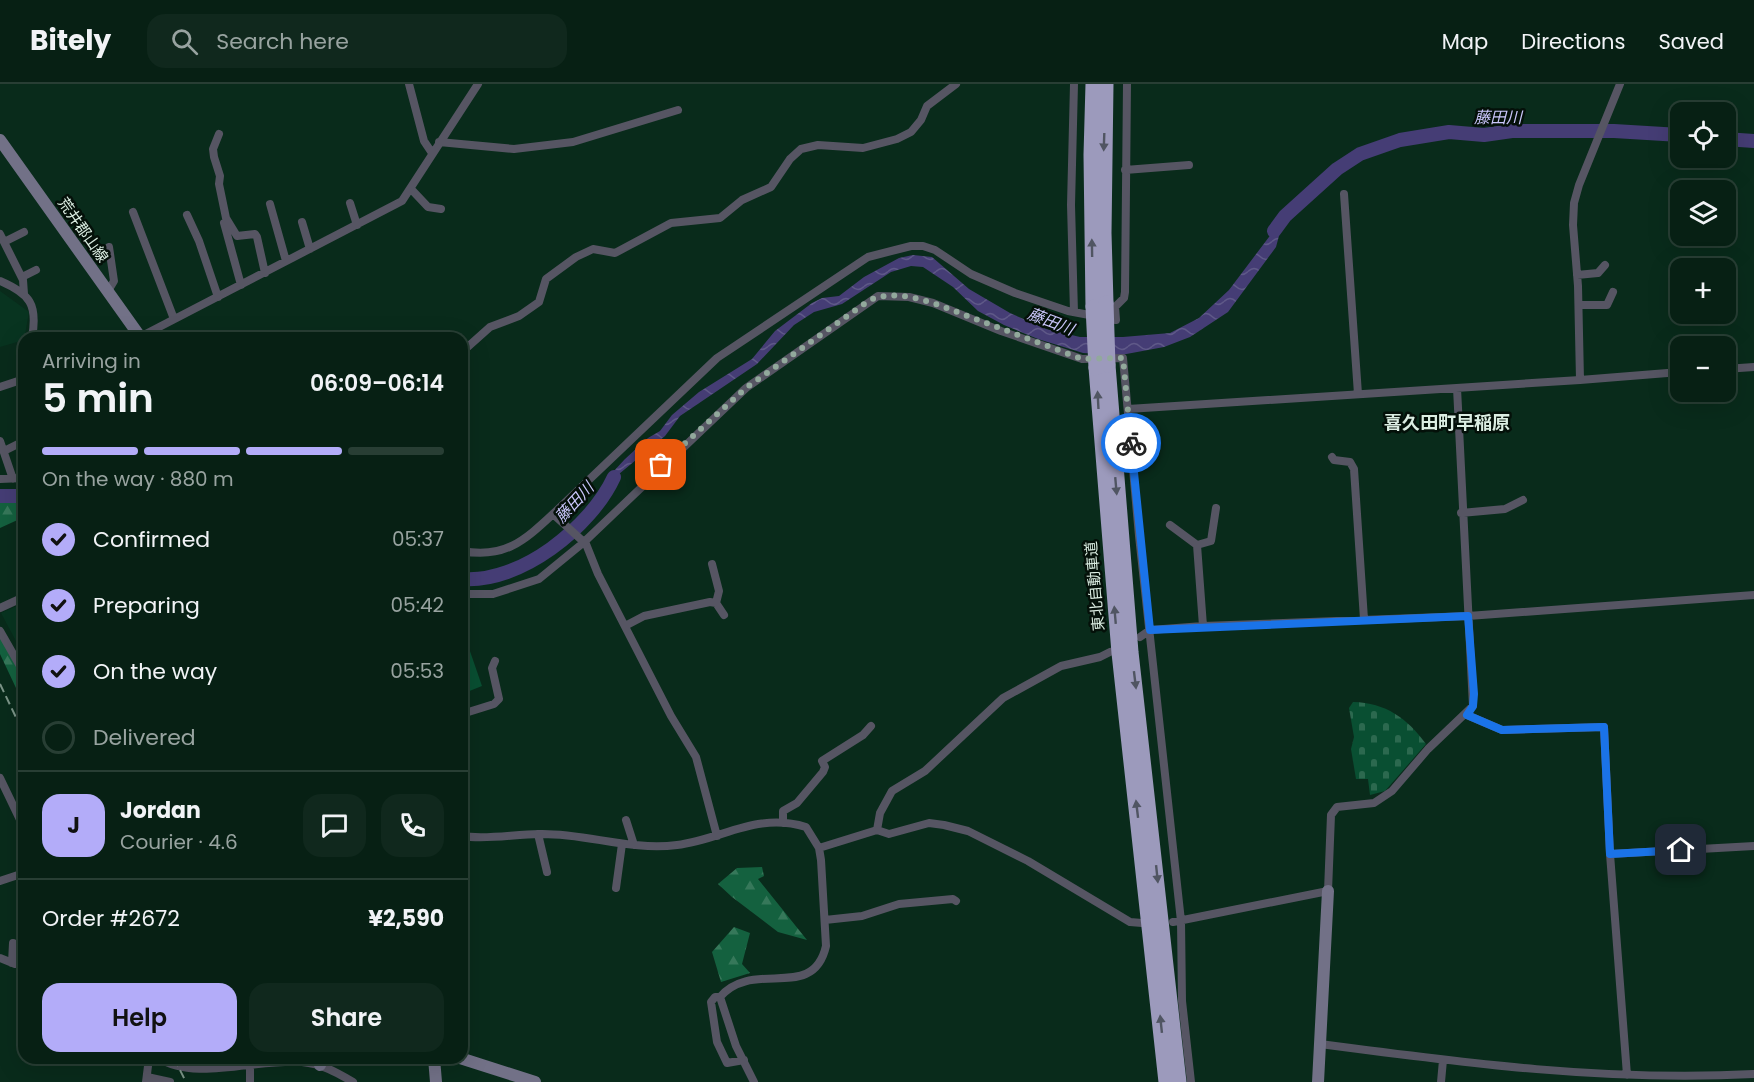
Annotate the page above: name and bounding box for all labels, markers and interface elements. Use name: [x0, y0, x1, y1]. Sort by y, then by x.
search box: [147, 14, 567, 68]
text: Bitely: [30, 21, 111, 60]
icon: search: [168, 25, 201, 58]
text: Search here: [216, 26, 349, 57]
text: Map: [1442, 27, 1488, 56]
text: Directions: [1521, 27, 1625, 56]
text: Saved: [1658, 27, 1724, 56]
map controls: [1670, 102, 1736, 402]
button: locate: [1670, 102, 1736, 168]
water label: 藤田川: [1474, 106, 1524, 129]
one-way arrow: [1100, 133, 1109, 152]
button: layers: [1670, 180, 1736, 246]
street label: 荒井郡山線: [53, 193, 114, 266]
one-way arrow: [1087, 239, 1096, 258]
button: +: [1670, 258, 1736, 324]
water label: 藤田川: [1024, 302, 1079, 342]
button: −: [1670, 336, 1736, 402]
text: Arriving in: [42, 347, 141, 375]
text: 06:09–06:14: [310, 368, 444, 399]
text: 5 min: [42, 371, 154, 426]
one-way arrow: [1093, 391, 1102, 410]
district label: 喜久田町早稲原: [1384, 410, 1510, 435]
courier: [1101, 413, 1161, 473]
icon: bike: [1115, 427, 1148, 460]
pin: [635, 439, 686, 490]
icon: bag: [644, 448, 677, 481]
text: On the way · 880 m: [42, 465, 234, 493]
water label: 藤田川: [550, 475, 601, 528]
one-way arrow: [1111, 477, 1121, 496]
icon: check: [42, 523, 75, 556]
text: Confirmed: [93, 524, 210, 555]
text: 05:37: [392, 525, 444, 553]
street label: 東北自動車道: [1080, 540, 1109, 632]
icon: check: [42, 589, 75, 622]
text: Preparing: [93, 590, 200, 621]
text: 05:42: [391, 591, 444, 619]
one-way arrow: [1110, 606, 1120, 625]
icon: check: [42, 655, 75, 688]
text: On the way: [93, 656, 217, 687]
text: 05:53: [390, 657, 444, 685]
one-way arrow: [1130, 671, 1139, 690]
text: Delivered: [93, 722, 196, 753]
button: chat: [303, 794, 366, 857]
button: phone: [381, 794, 444, 857]
text: Jordan: [120, 795, 201, 826]
one-way arrow: [1132, 799, 1142, 818]
text: J: [67, 810, 80, 841]
pin: [1655, 824, 1706, 875]
text: Courier · 4.6: [120, 828, 238, 856]
icon: home: [1664, 833, 1697, 866]
one-way arrow: [1152, 864, 1162, 883]
text: Order #2672: [42, 903, 180, 934]
text: ¥2,590: [368, 903, 444, 934]
button: Help: [42, 983, 237, 1052]
button: Share: [249, 983, 444, 1052]
one-way arrow: [1156, 1014, 1166, 1033]

